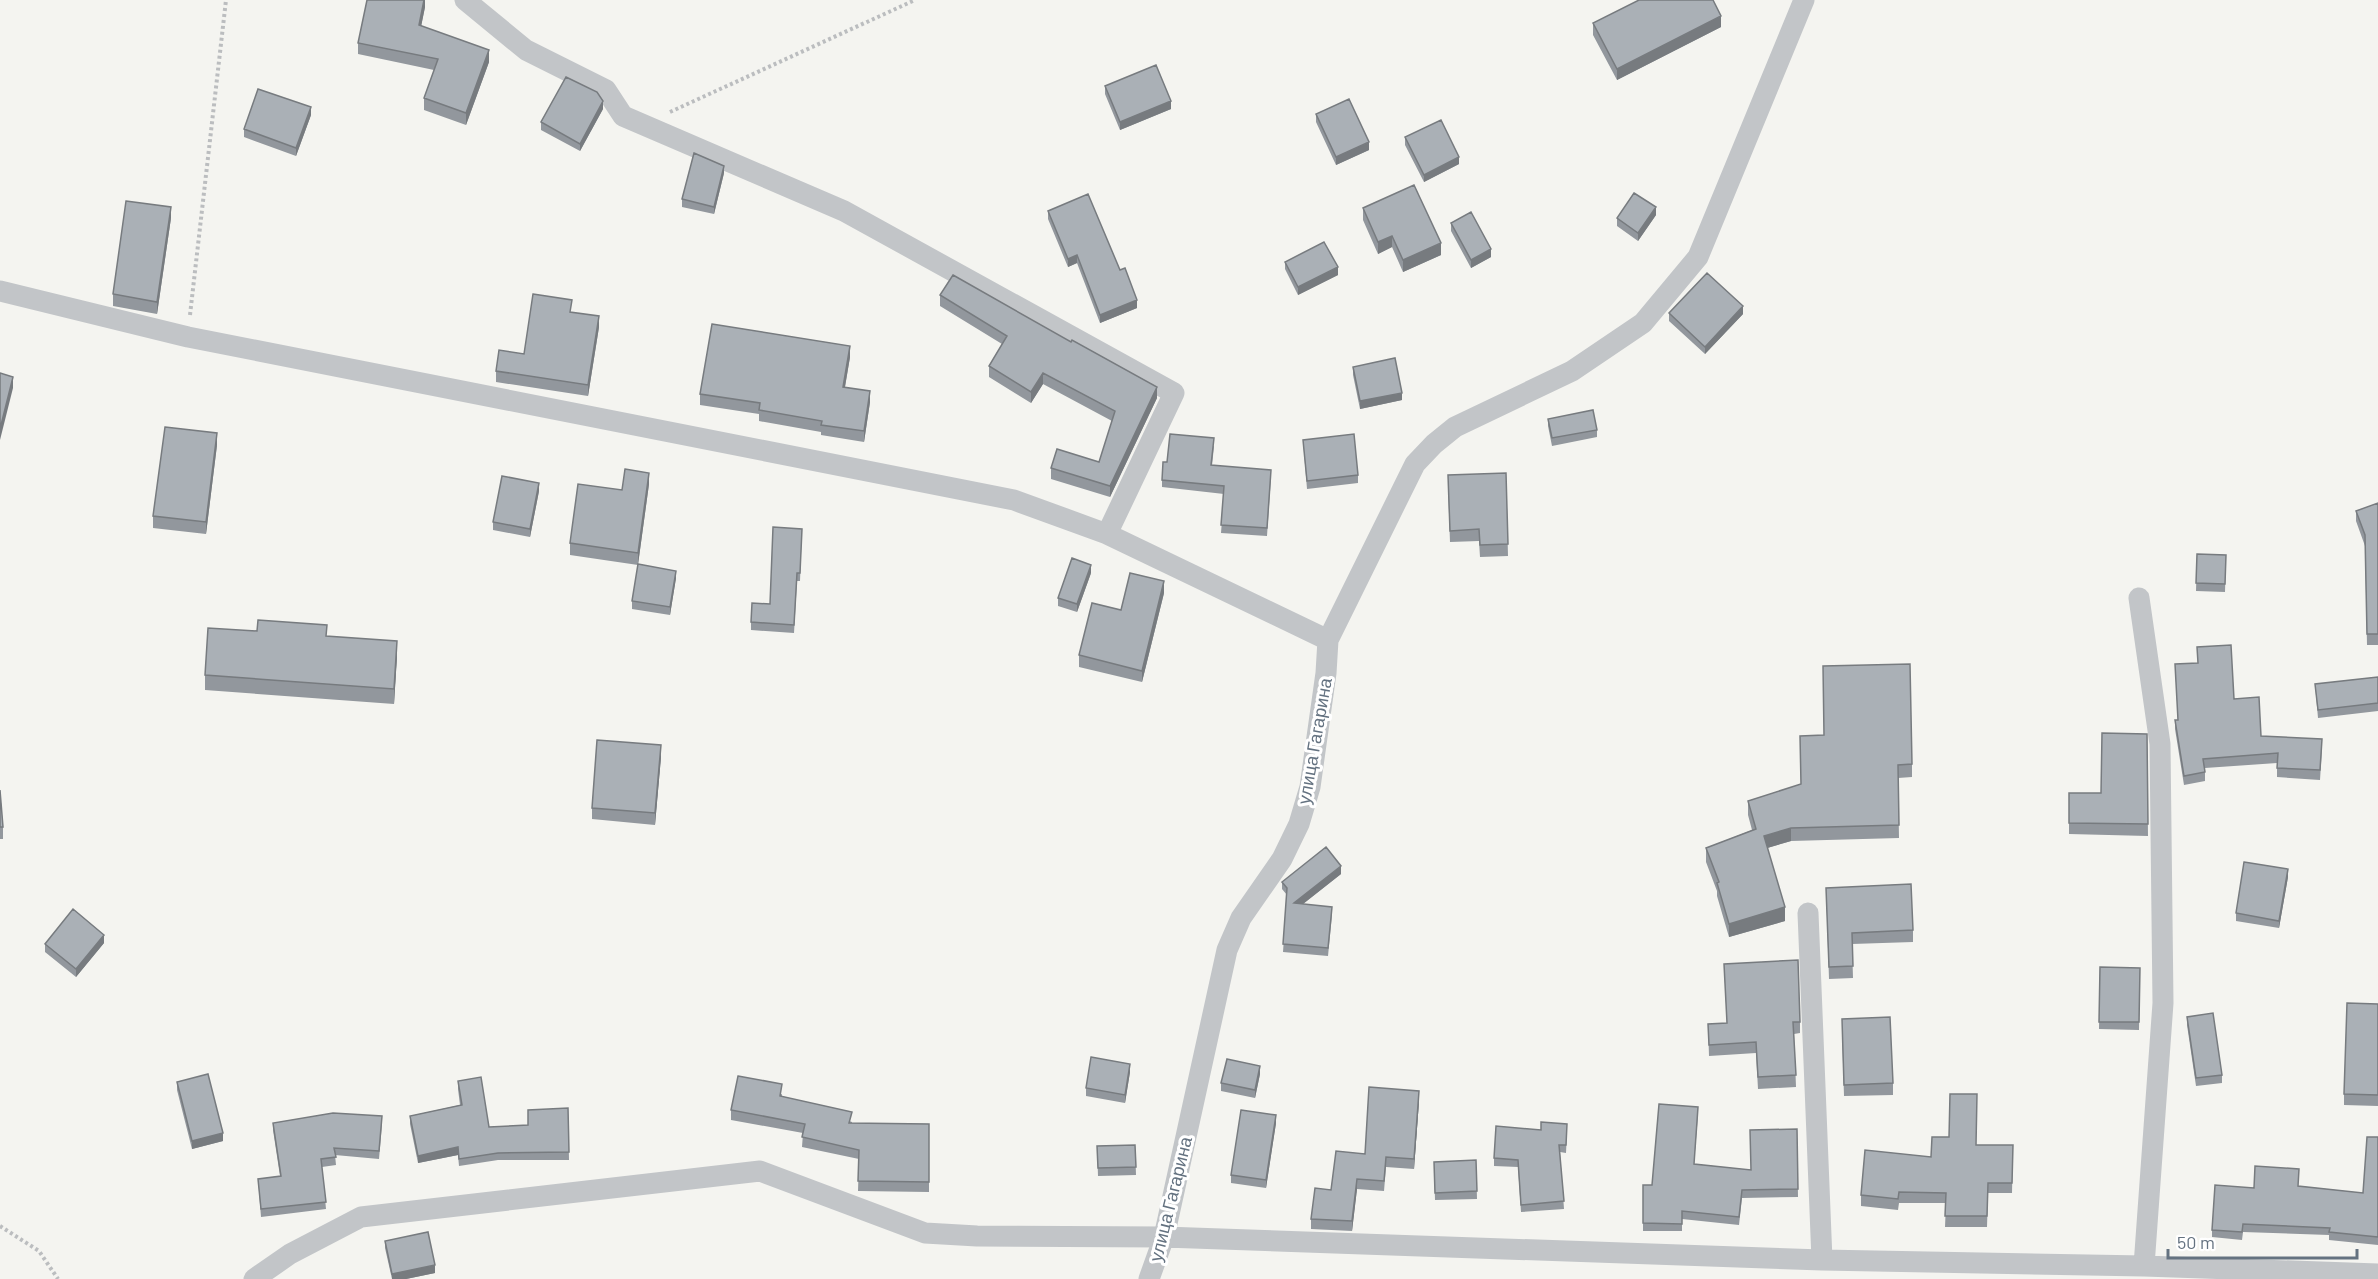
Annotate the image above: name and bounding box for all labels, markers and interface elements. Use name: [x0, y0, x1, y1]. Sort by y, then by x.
street label: улица Гагарина: [1292, 675, 1336, 806]
street label: улица Гагарина: [1144, 1133, 1196, 1264]
scale bar: [2168, 1222, 2357, 1260]
text: 50 m: [2177, 1231, 2215, 1253]

